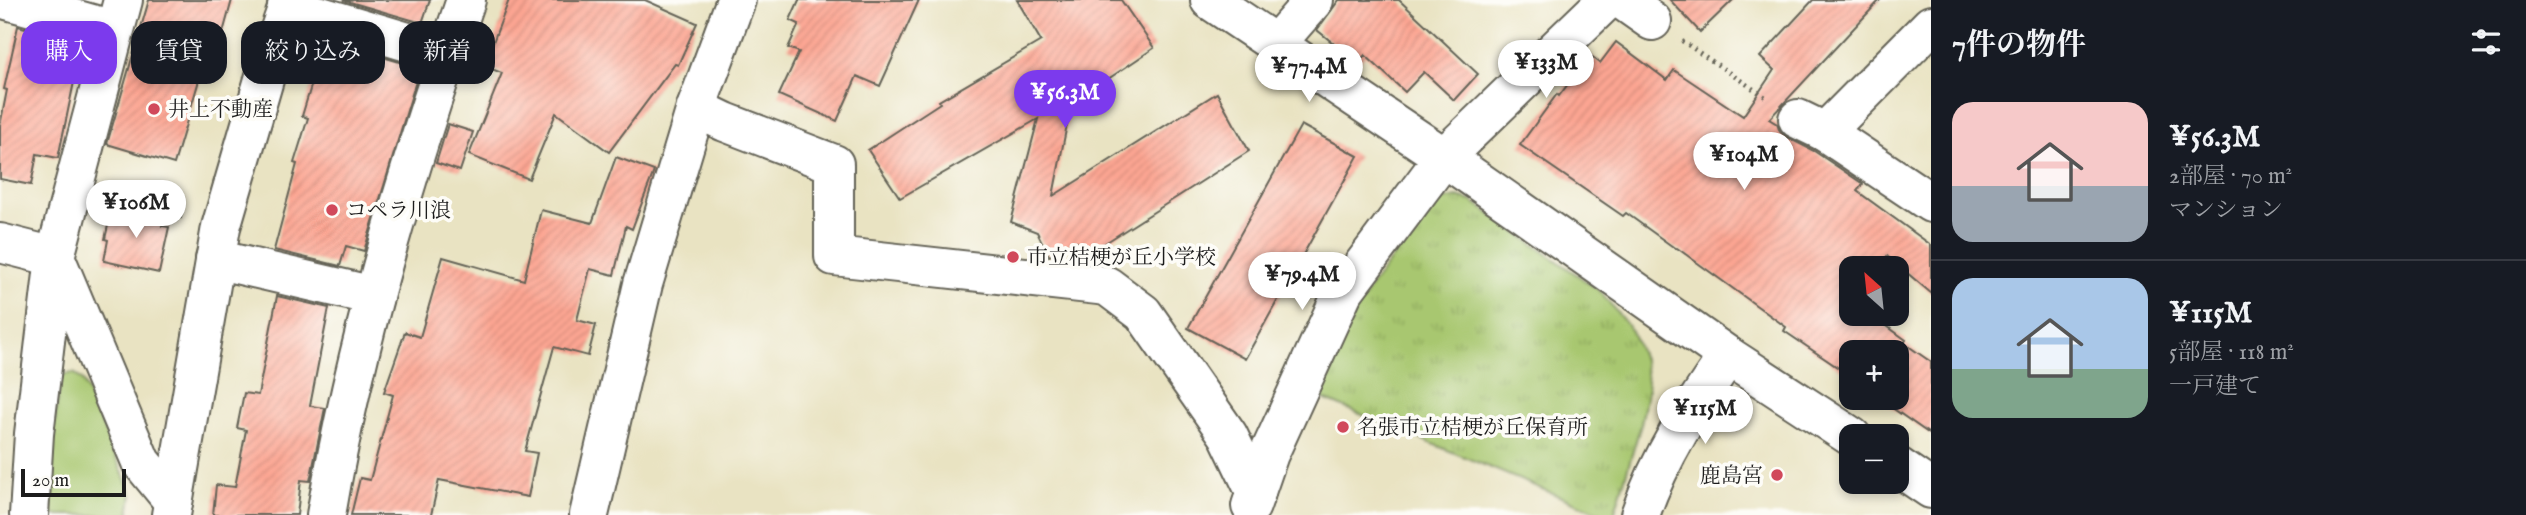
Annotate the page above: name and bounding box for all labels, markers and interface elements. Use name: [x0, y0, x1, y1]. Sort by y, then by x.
chip: 購入: [21, 21, 117, 84]
chip: 賃貸: [131, 21, 227, 84]
chip: 絞り込み: [241, 21, 385, 84]
chip: 新着: [399, 21, 495, 84]
icon: filters: [2467, 23, 2505, 61]
text: 7件の物件: [1952, 27, 2086, 65]
pin: ¥133M: [1497, 41, 1595, 100]
pin: ¥77.4M: [1252, 44, 1366, 104]
text: ¥133M: [1514, 48, 1578, 77]
text: ¥77.4M: [1271, 52, 1347, 81]
pin: ¥56.3M: [1008, 71, 1122, 130]
text: ¥56.3M: [1030, 78, 1100, 107]
place label: 井上不動産: [168, 97, 273, 124]
marker: 井上不動産: [146, 101, 162, 117]
text: ¥56.3M: [2169, 119, 2260, 157]
icon: home: [2008, 130, 2092, 214]
pin: ¥104M: [1695, 132, 1793, 192]
text: ¥104M: [1709, 140, 1779, 169]
text: 2部屋 · 70 m²: [2169, 162, 2292, 191]
pin: ¥106M: [87, 180, 185, 240]
text: ¥106M: [102, 188, 170, 217]
text: マンション: [2169, 196, 2283, 225]
place label: コペラ川浪: [346, 198, 451, 225]
marker: コペラ川浪: [324, 202, 340, 218]
place label: 市立桔梗が丘小学校: [1027, 245, 1216, 272]
marker: 市立桔梗が丘小学校: [1005, 249, 1021, 265]
pin: ¥79.4M: [1245, 252, 1359, 312]
north arrow: [1839, 256, 1909, 326]
map controls: [1839, 256, 1909, 494]
text: ¥79.4M: [1264, 260, 1340, 289]
text: ¥115M: [2169, 295, 2252, 333]
icon: home: [2008, 306, 2092, 390]
text: 5部屋 · 118 m²: [2169, 338, 2294, 367]
button: +: [1839, 340, 1909, 410]
text: 一戸建て: [2169, 372, 2261, 401]
pin: ¥115M: [1656, 386, 1754, 446]
text: ¥115M: [1673, 394, 1737, 423]
place label: 名張市立桔梗が丘保育所: [1357, 415, 1588, 442]
marker: 名張市立桔梗が丘保育所: [1335, 419, 1351, 435]
button: −: [1839, 424, 1909, 494]
place label: 鹿島宮: [1700, 463, 1763, 490]
scale bar: [21, 466, 126, 498]
marker: 鹿島宮: [1769, 467, 1785, 483]
text: 20 m: [32, 469, 69, 493]

